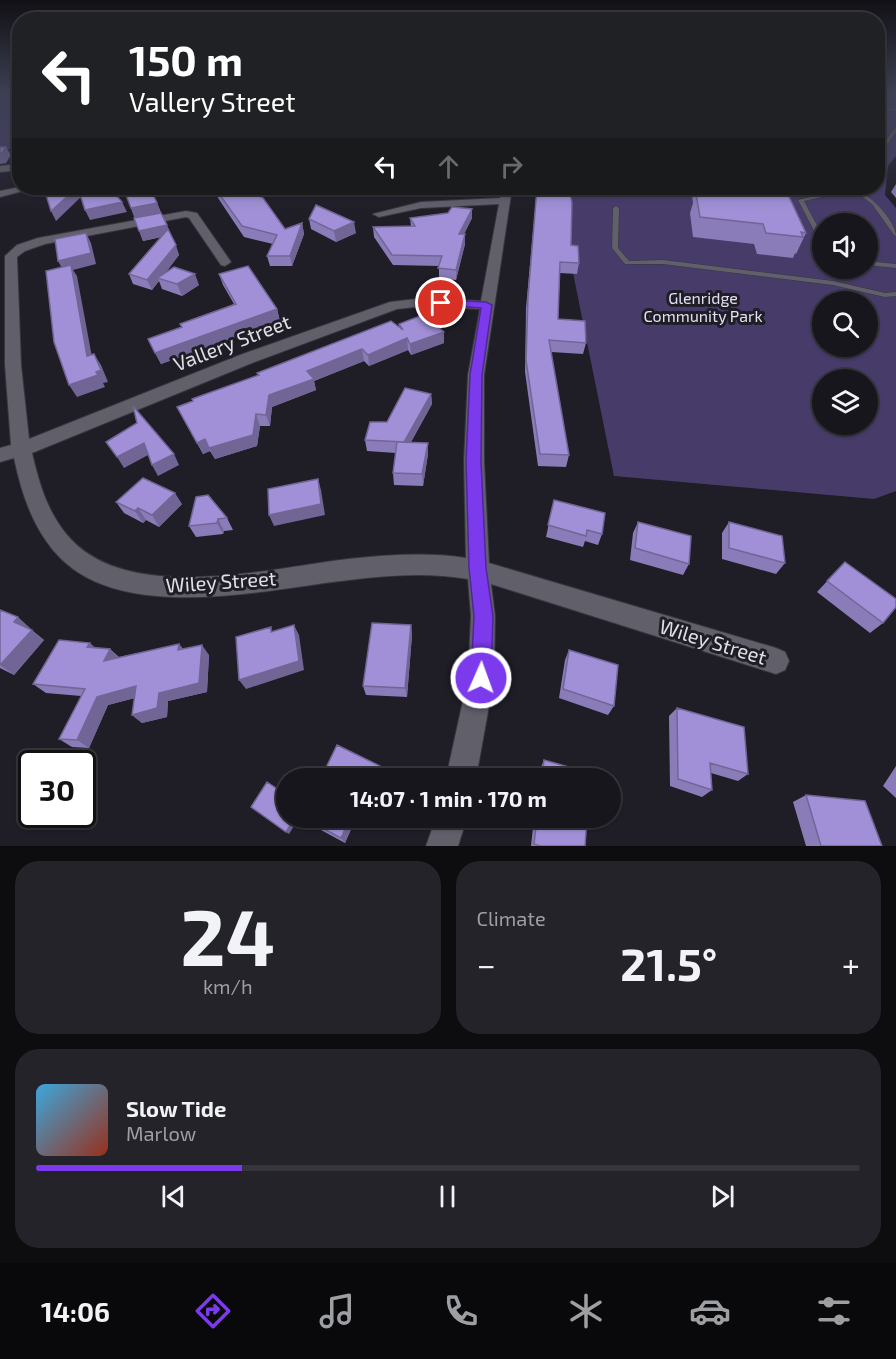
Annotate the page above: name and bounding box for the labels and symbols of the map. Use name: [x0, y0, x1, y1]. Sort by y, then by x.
pin: [415, 277, 466, 328]
park label: Glenridge Community Park: [643, 288, 763, 325]
street label: Vallery Street: [170, 309, 294, 375]
street label: Wiley Street: [165, 565, 277, 597]
street label: Wiley Street: [657, 613, 770, 669]
position arrow: [449, 646, 513, 710]
speed limit sign: 30: [18, 750, 96, 828]

